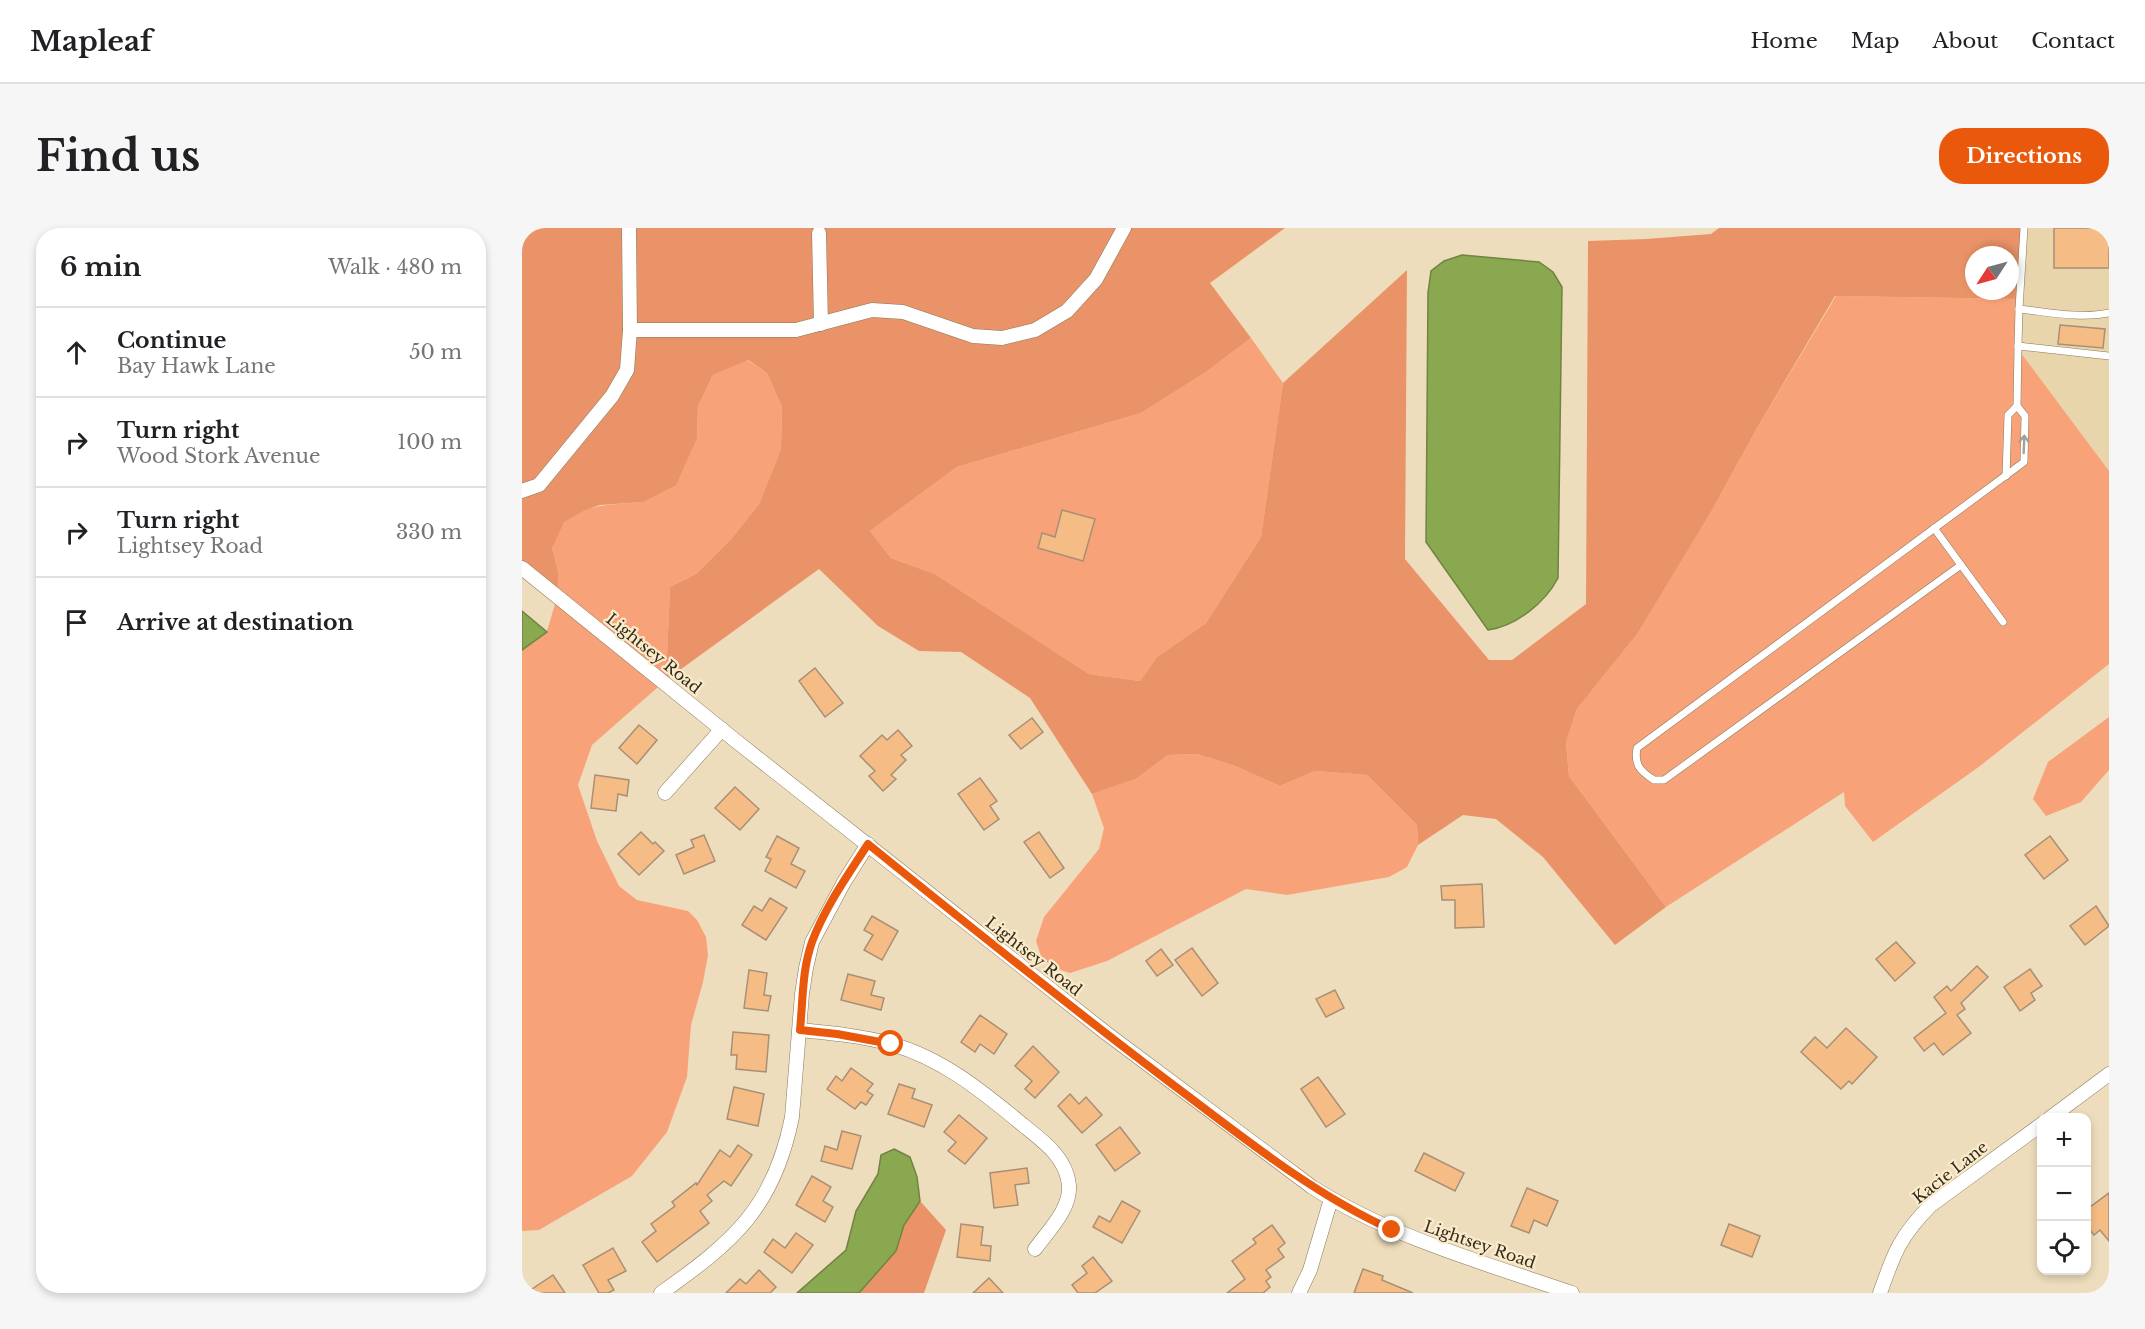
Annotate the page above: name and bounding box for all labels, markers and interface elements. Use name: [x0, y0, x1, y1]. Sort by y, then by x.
text: Mapleaf: [30, 24, 152, 59]
text: Home: [1751, 28, 1818, 54]
text: Map: [1851, 28, 1899, 54]
text: About: [1932, 28, 1998, 54]
text: Contact: [2031, 28, 2115, 54]
button: Directions: [1939, 128, 2109, 184]
text: Find us: [36, 130, 200, 182]
north arrow: [1965, 246, 2019, 300]
text: 6 min: [60, 251, 141, 283]
text: Walk · 480 m: [328, 255, 462, 279]
text: Continue: [117, 327, 226, 354]
icon: ahead: [60, 336, 93, 369]
text: 50 m: [409, 340, 462, 364]
text: Bay Hawk Lane: [117, 354, 276, 378]
text: Turn right: [117, 417, 239, 444]
icon: right: [60, 426, 93, 459]
text: 100 m: [397, 430, 462, 454]
one-way arrow: [2018, 434, 2030, 454]
text: Wood Stork Avenue: [117, 444, 320, 468]
text: Turn right: [117, 507, 239, 534]
icon: right: [60, 516, 93, 549]
text: 330 m: [396, 520, 462, 544]
text: Lightsey Road: [117, 534, 263, 558]
icon: arrive: [60, 606, 93, 639]
street label: Lightsey Road: [602, 608, 706, 698]
text: Arrive at destination: [117, 609, 354, 636]
street label: Lightsey Road: [982, 912, 1086, 1000]
route start: [877, 1030, 903, 1056]
map controls: [2037, 1113, 2091, 1275]
button: +: [2037, 1113, 2091, 1167]
street label: Kacie Lane: [1908, 1136, 1992, 1208]
button: −: [2037, 1167, 2091, 1221]
route end: [1378, 1216, 1404, 1242]
street label: Lightsey Road: [1421, 1216, 1539, 1273]
button: locate: [2037, 1221, 2091, 1275]

